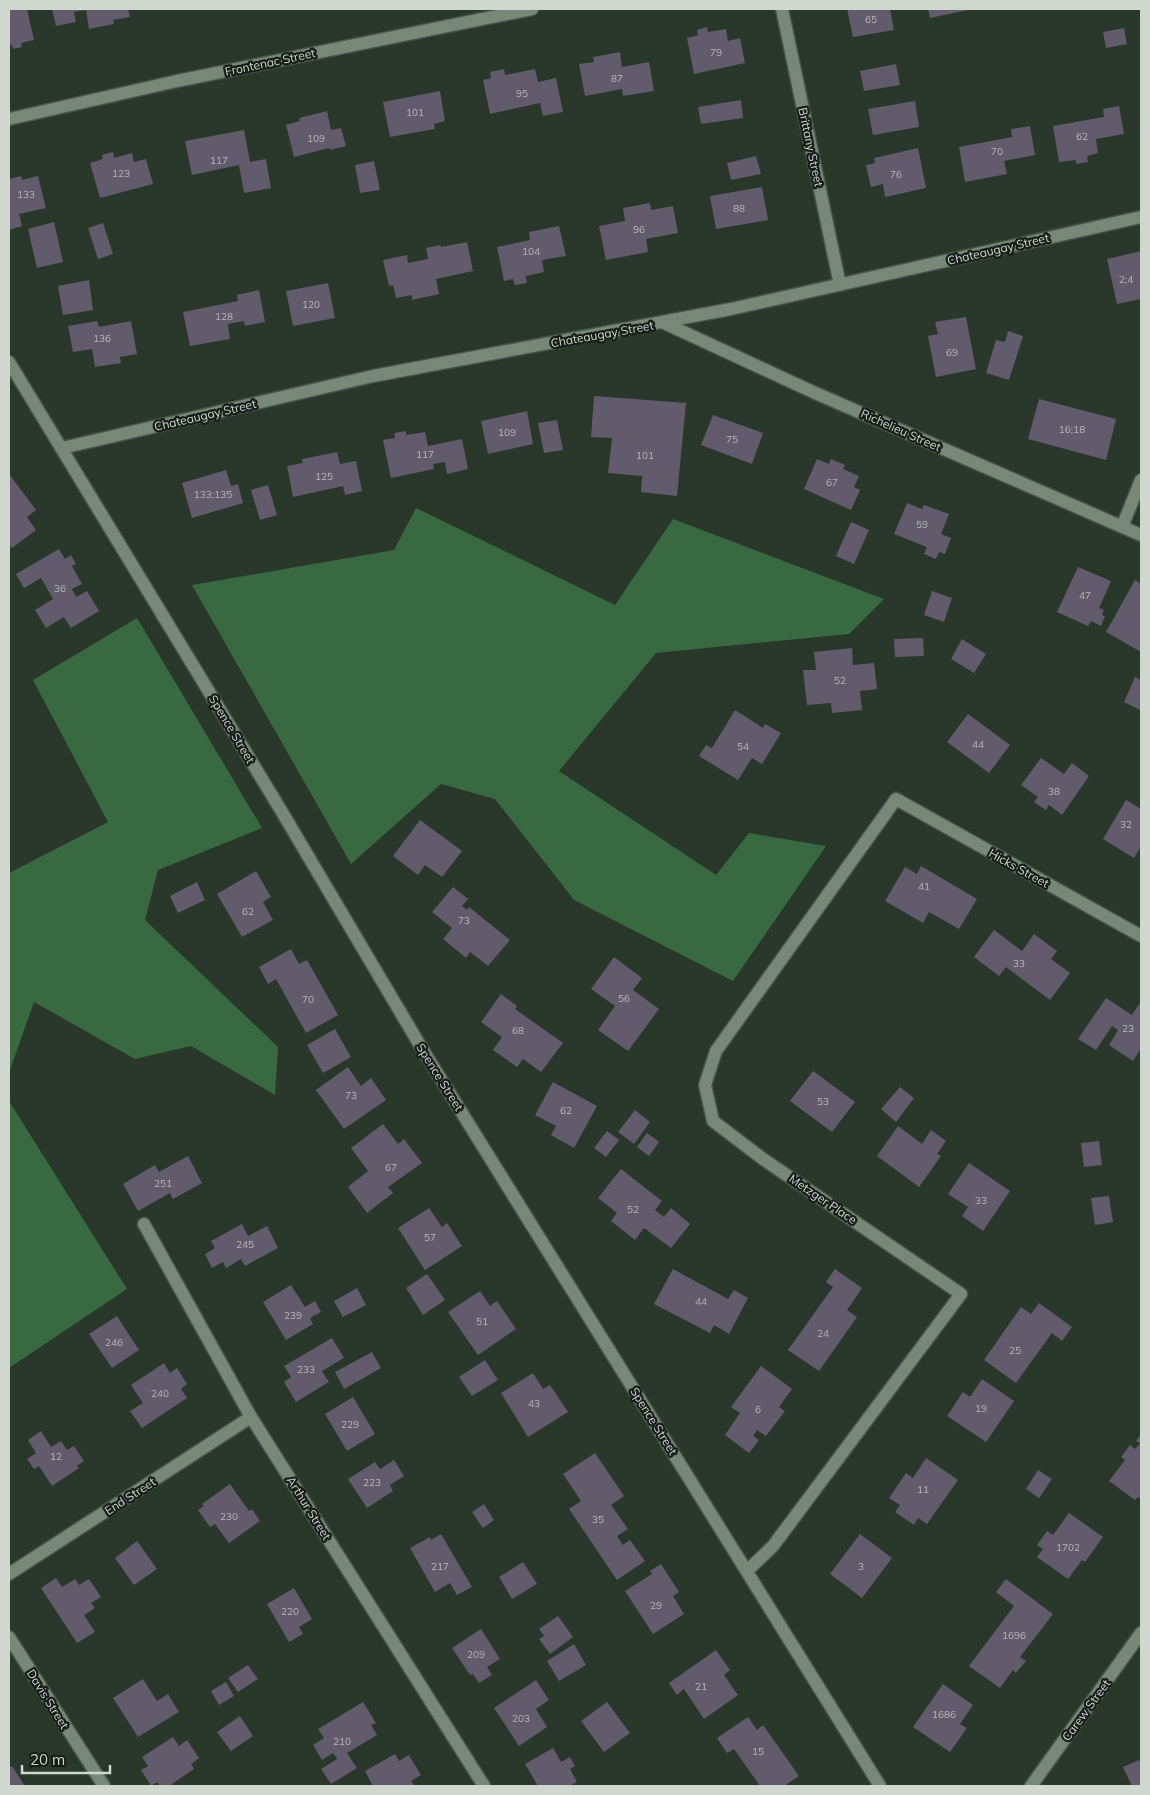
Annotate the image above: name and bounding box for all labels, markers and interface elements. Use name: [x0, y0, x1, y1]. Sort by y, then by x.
house number: 65: [865, 13, 877, 26]
street label: Frontenac Street: [223, 45, 317, 79]
house number: 79: [710, 46, 722, 59]
house number: 87: [611, 72, 623, 85]
house number: 95: [516, 87, 528, 100]
house number: 101: [406, 106, 424, 119]
street label: Brittany Street: [795, 106, 827, 188]
house number: 62: [1076, 130, 1088, 143]
house number: 109: [307, 132, 325, 145]
house number: 70: [991, 145, 1003, 158]
house number: 117: [210, 154, 228, 167]
house number: 123: [112, 167, 130, 180]
house number: 76: [890, 168, 902, 181]
house number: 133: [17, 188, 35, 201]
house number: 88: [733, 202, 745, 215]
house number: 96: [633, 223, 645, 236]
street label: Chateaugay Street: [945, 230, 1051, 268]
house number: 104: [522, 245, 540, 258]
house number: 2;4: [1119, 273, 1133, 286]
house number: 120: [302, 298, 320, 311]
house number: 128: [215, 310, 233, 323]
street label: Chateaugay Street: [549, 318, 655, 350]
house number: 136: [93, 332, 111, 345]
house number: 69: [946, 346, 958, 359]
street label: Chateaugay Street: [152, 396, 258, 434]
street label: Richelieu Street: [859, 406, 943, 454]
house number: 16;18: [1059, 423, 1085, 436]
house number: 109: [498, 426, 516, 439]
house number: 75: [726, 433, 738, 446]
house number: 117: [416, 448, 434, 461]
house number: 101: [636, 449, 654, 462]
house number: 125: [315, 470, 333, 483]
house number: 67: [826, 476, 838, 489]
house number: 133;135: [194, 488, 232, 501]
house number: 59: [916, 518, 928, 531]
house number: 36: [54, 582, 66, 595]
house number: 47: [1079, 589, 1091, 602]
house number: 52: [834, 674, 846, 687]
street label: Spence Street: [206, 692, 258, 766]
house number: 44: [972, 738, 984, 751]
house number: 54: [737, 740, 749, 753]
house number: 38: [1048, 785, 1060, 798]
house number: 32: [1120, 818, 1132, 831]
street label: Hicks Street: [986, 845, 1052, 891]
house number: 41: [918, 880, 930, 893]
house number: 62: [242, 905, 254, 918]
house number: 73: [458, 914, 470, 927]
house number: 33: [1013, 957, 1025, 970]
house number: 56: [618, 992, 630, 1005]
house number: 70: [302, 993, 314, 1006]
house number: 23: [1122, 1022, 1134, 1035]
house number: 68: [512, 1024, 524, 1037]
street label: Spence Street: [413, 1040, 467, 1114]
house number: 73: [345, 1089, 357, 1102]
house number: 53: [817, 1095, 829, 1108]
house number: 62: [560, 1104, 572, 1117]
house number: 67: [385, 1161, 397, 1174]
street label: Metzger Place: [786, 1171, 860, 1227]
house number: 251: [154, 1177, 172, 1190]
house number: 33: [975, 1194, 987, 1207]
house number: 52: [627, 1203, 639, 1216]
house number: 57: [424, 1231, 436, 1244]
house number: 245: [236, 1238, 254, 1251]
house number: 44: [695, 1295, 707, 1308]
house number: 239: [284, 1309, 302, 1322]
house number: 51: [476, 1315, 488, 1328]
house number: 24: [817, 1327, 829, 1340]
house number: 246: [105, 1336, 123, 1349]
house number: 25: [1009, 1344, 1021, 1357]
house number: 233: [297, 1363, 315, 1376]
street label: Spence Street: [627, 1384, 681, 1458]
house number: 240: [151, 1387, 169, 1400]
house number: 43: [528, 1397, 540, 1410]
house number: 19: [975, 1402, 987, 1415]
house number: 6: [755, 1403, 761, 1416]
house number: 229: [341, 1418, 359, 1431]
house number: 12: [50, 1450, 62, 1463]
street label: Arthur Street: [283, 1473, 335, 1543]
street label: End Street: [102, 1474, 158, 1518]
house number: 223: [363, 1476, 381, 1489]
house number: 11: [917, 1483, 929, 1496]
house number: 230: [220, 1510, 238, 1523]
house number: 35: [592, 1513, 604, 1526]
house number: 1702: [1056, 1541, 1080, 1554]
house number: 217: [431, 1560, 449, 1573]
house number: 3: [858, 1560, 864, 1573]
house number: 29: [650, 1599, 662, 1612]
house number: 220: [281, 1605, 299, 1618]
house number: 1696: [1002, 1629, 1026, 1642]
house number: 209: [467, 1648, 485, 1661]
street label: Davis Street: [24, 1666, 72, 1732]
street label: Carew Street: [1059, 1676, 1113, 1744]
house number: 21: [695, 1680, 707, 1693]
house number: 1686: [932, 1708, 956, 1721]
house number: 203: [512, 1712, 530, 1725]
house number: 210: [333, 1735, 351, 1748]
scale bar: [22, 1742, 110, 1774]
house number: 15: [752, 1745, 764, 1758]
text: 20 m: [30, 1750, 65, 1769]

